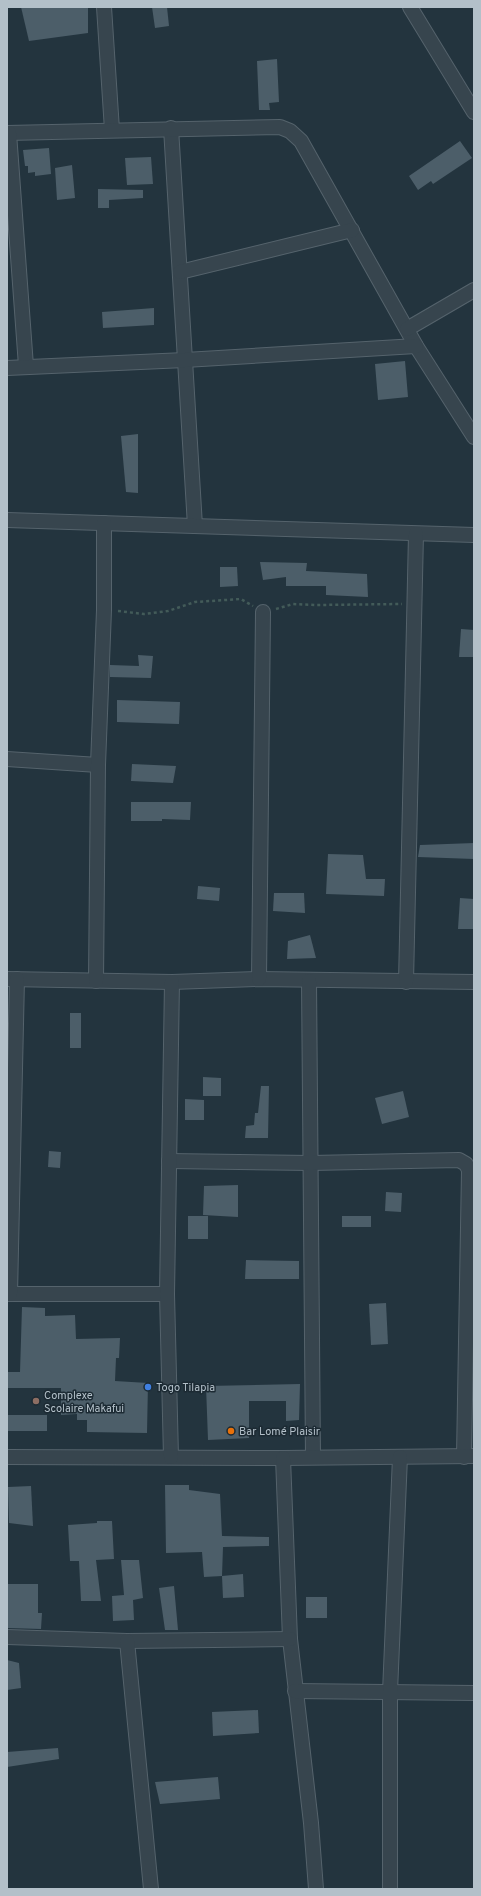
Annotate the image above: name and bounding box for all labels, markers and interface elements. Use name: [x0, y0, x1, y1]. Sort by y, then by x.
place label: Togo Tilapia: [156, 1381, 215, 1395]
marker: Togo Tilapia: [143, 1382, 153, 1392]
place label: Complexe Scolaire Makafui: [44, 1389, 124, 1416]
marker: Complexe Scolaire Makafui: [31, 1396, 41, 1406]
place label: Bar Lomé Plaisir: [239, 1425, 321, 1439]
marker: Bar Lomé Plaisir: [226, 1426, 236, 1436]

